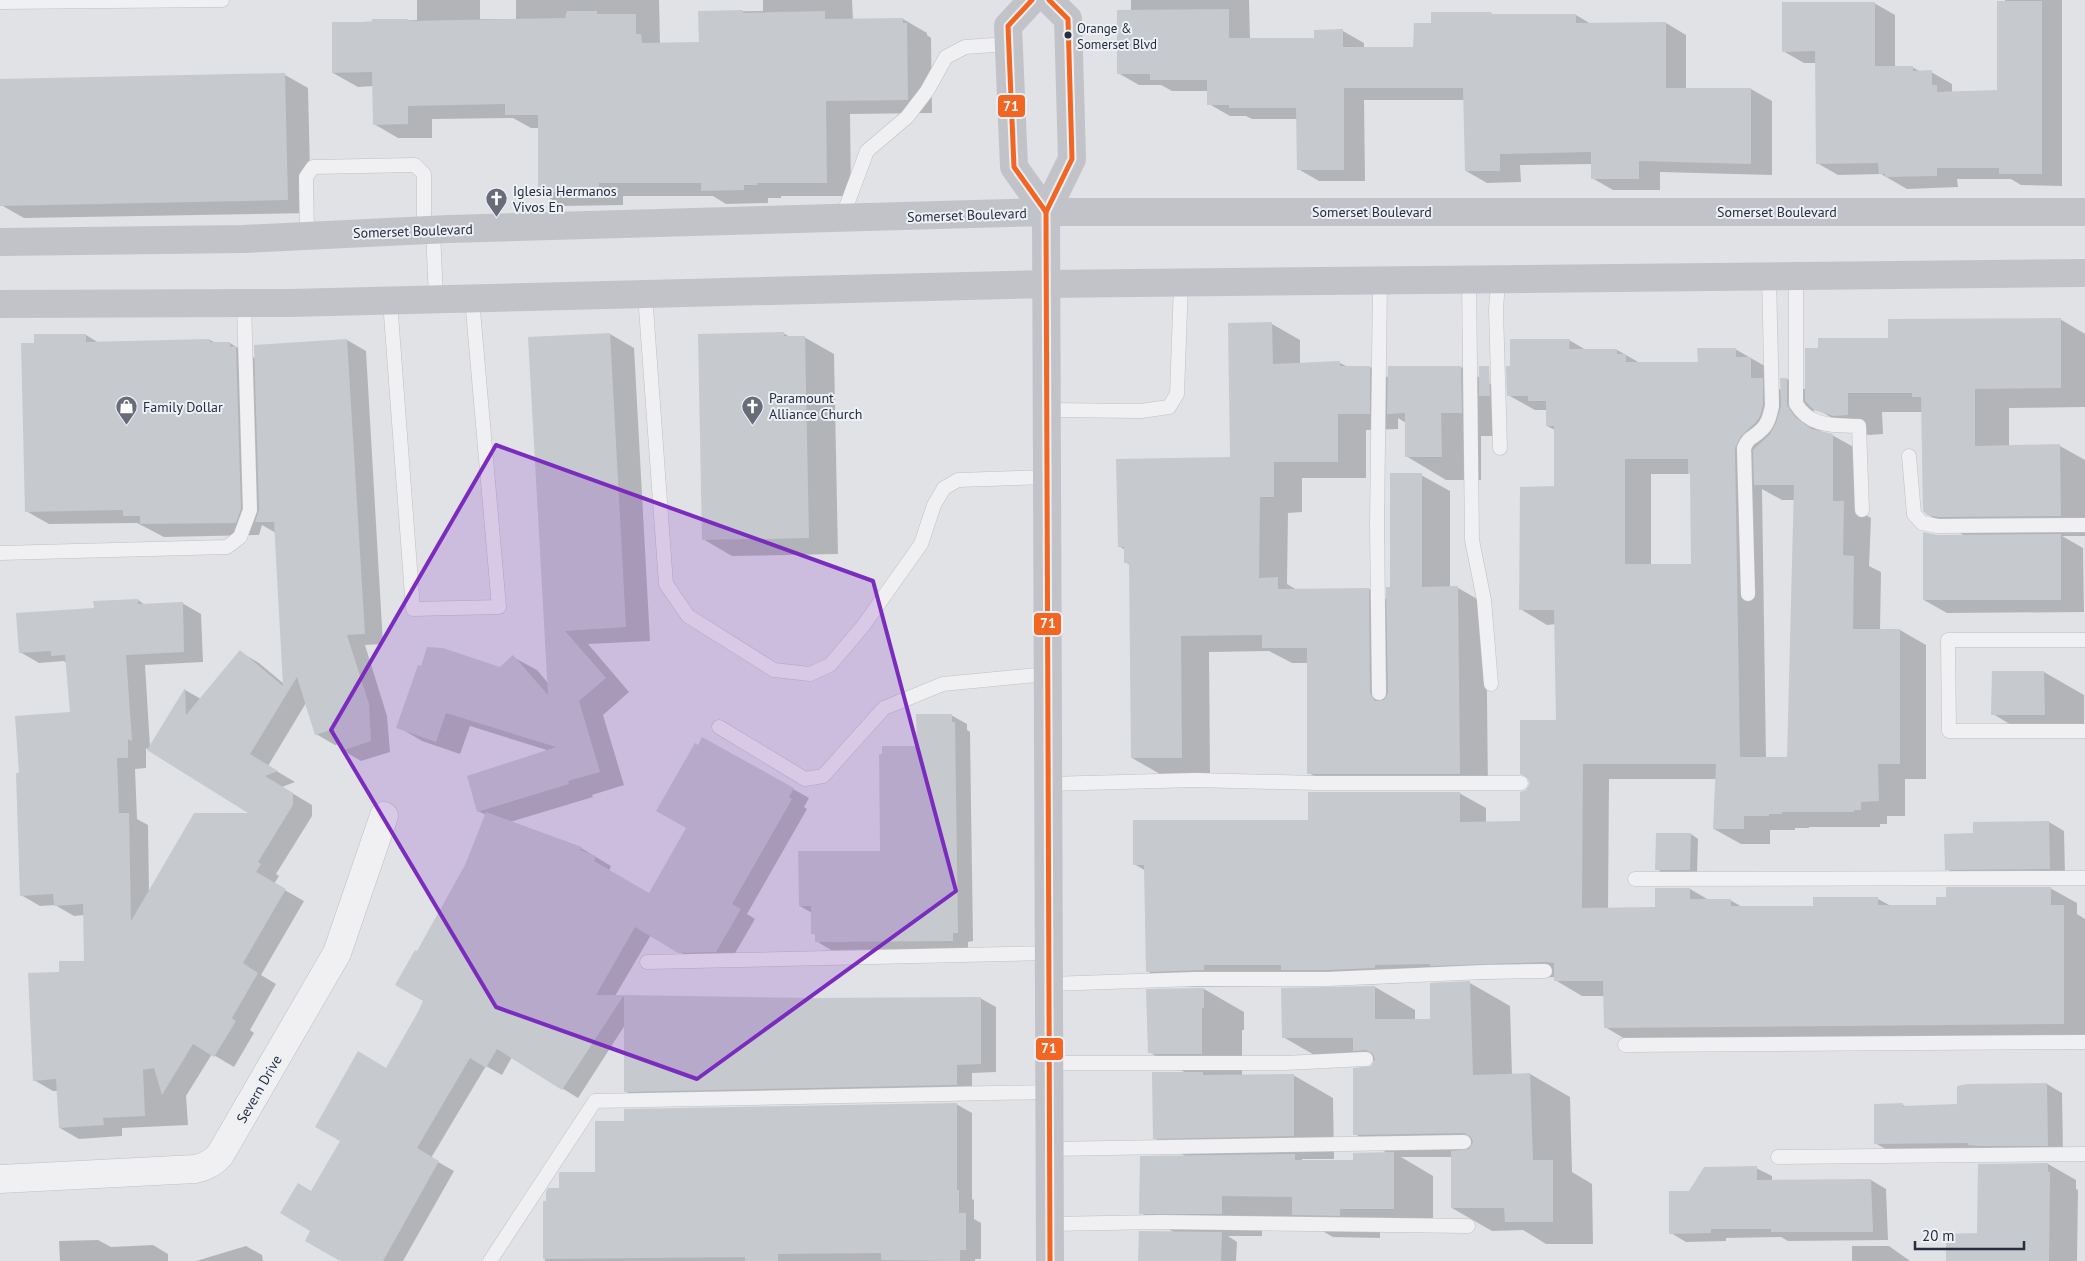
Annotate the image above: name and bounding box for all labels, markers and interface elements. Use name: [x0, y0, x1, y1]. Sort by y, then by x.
place label: Orange & Somerset Blvd: [1077, 20, 1157, 53]
marker: Orange & Somerset Blvd: [1063, 30, 1073, 40]
line badge: 71: [997, 94, 1026, 118]
text: 71: [1003, 97, 1019, 115]
place label: Iglesia Hermanos Vivos En: [512, 182, 617, 216]
church icon: Iglesia Hermanos Vivos En: [485, 187, 509, 218]
street label: Somerset Boulevard: [1312, 203, 1432, 221]
street label: Somerset Boulevard: [1717, 203, 1837, 221]
street label: Somerset Boulevard: [907, 204, 1027, 226]
street label: Somerset Boulevard: [353, 220, 473, 242]
place label: Paramount Alliance Church: [769, 389, 863, 423]
church icon: Paramount Alliance Church: [741, 394, 765, 425]
shop icon: Family Dollar: [115, 395, 139, 426]
place label: Family Dollar: [143, 398, 223, 416]
line badge: 71: [1033, 612, 1062, 636]
text: 71: [1040, 614, 1056, 632]
line badge: 71: [1035, 1037, 1064, 1061]
text: 71: [1041, 1039, 1057, 1057]
street label: Severn Drive: [232, 1052, 286, 1126]
scale bar: [1915, 1218, 2024, 1250]
text: 20 m: [1922, 1226, 1955, 1245]

